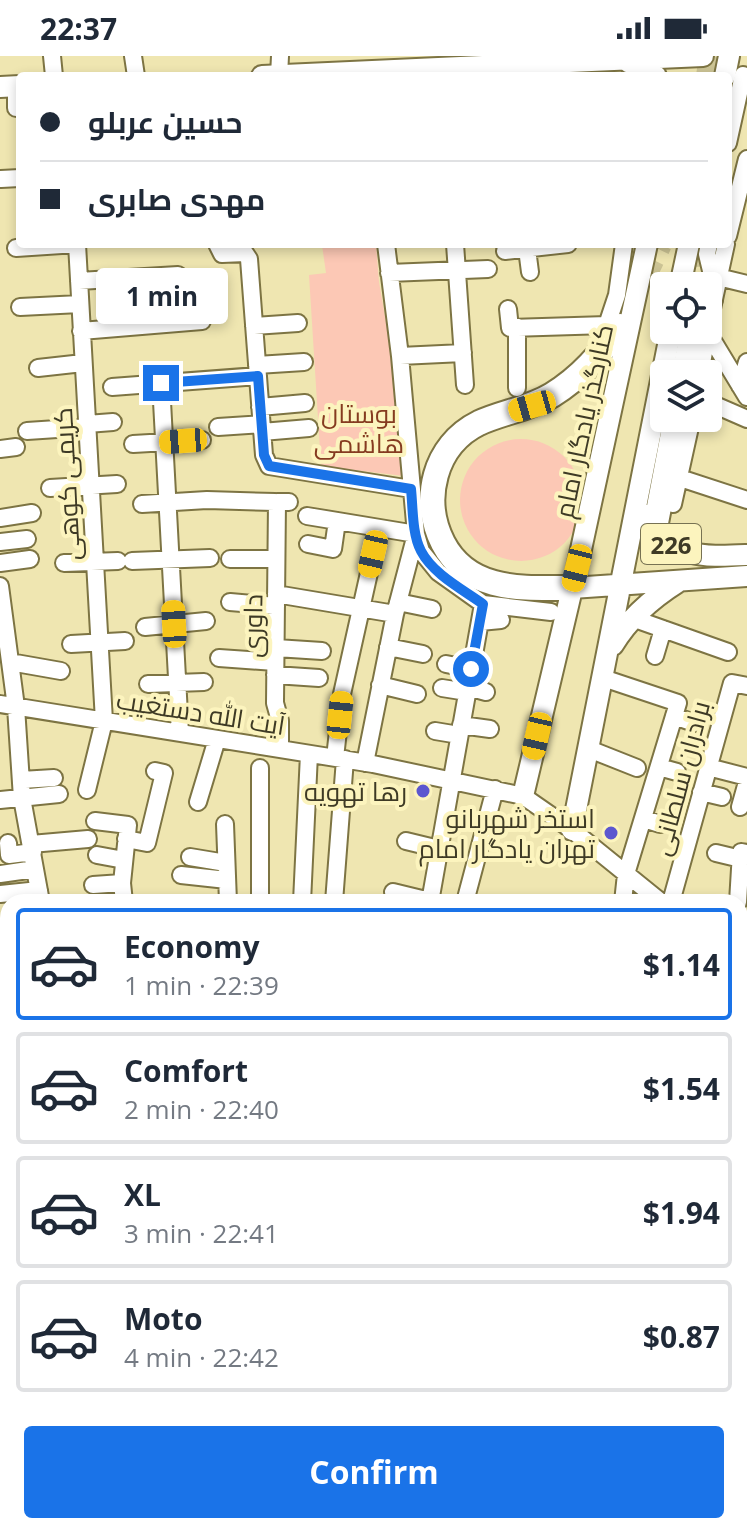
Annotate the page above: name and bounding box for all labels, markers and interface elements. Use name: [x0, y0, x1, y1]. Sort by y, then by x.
text: 22:37: [40, 8, 117, 49]
text: حسین عربلو: [88, 101, 243, 142]
text: مهدی صابری: [88, 178, 265, 219]
callout: 1 min: [95, 267, 227, 323]
map controls: [650, 272, 722, 432]
button: locate: [650, 272, 722, 344]
text: 1 min: [126, 278, 198, 314]
street label: کنارگذر یادگار امام: [545, 321, 622, 521]
button: layers: [650, 360, 722, 432]
route end: [143, 365, 179, 401]
car: [506, 388, 558, 424]
park label: بوستان هاشمی: [314, 395, 404, 461]
street label: کریمی کوهی: [44, 407, 88, 561]
car: [158, 427, 208, 455]
road number: 226: [641, 524, 701, 564]
car: [356, 528, 390, 580]
car: [560, 542, 594, 594]
street label: داوری: [233, 594, 271, 658]
car: [161, 599, 187, 649]
route start: [453, 651, 489, 687]
street label: آیت الله دستغیب: [114, 681, 288, 743]
car: [326, 690, 354, 740]
street label: برادران سلطانی: [642, 697, 718, 859]
car: [520, 710, 554, 762]
place label: رها تهویه: [304, 773, 407, 809]
marker: رها تهویه: [414, 782, 432, 800]
place label: استخر شهربانو تهران یادگار امام: [418, 800, 595, 867]
marker: استخر شهربانو تهران یادگار امام: [602, 824, 620, 842]
text: Economy: [124, 926, 260, 967]
icon: car: [28, 928, 100, 1000]
text: $1.14: [643, 944, 720, 985]
text: 1 min · 22:39: [124, 967, 279, 1003]
text: Comfort: [124, 1050, 248, 1091]
icon: car: [28, 1052, 100, 1124]
text: $1.54: [643, 1068, 720, 1109]
text: 2 min · 22:40: [124, 1091, 279, 1127]
text: XL: [124, 1174, 161, 1215]
icon: car: [28, 1176, 100, 1248]
text: $1.94: [643, 1192, 720, 1233]
text: 3 min · 22:41: [124, 1215, 279, 1251]
text: Moto: [124, 1298, 202, 1339]
icon: car: [28, 1300, 100, 1372]
text: $0.87: [643, 1316, 720, 1357]
text: 4 min · 22:42: [124, 1339, 279, 1375]
button: Confirm: [24, 1426, 724, 1518]

